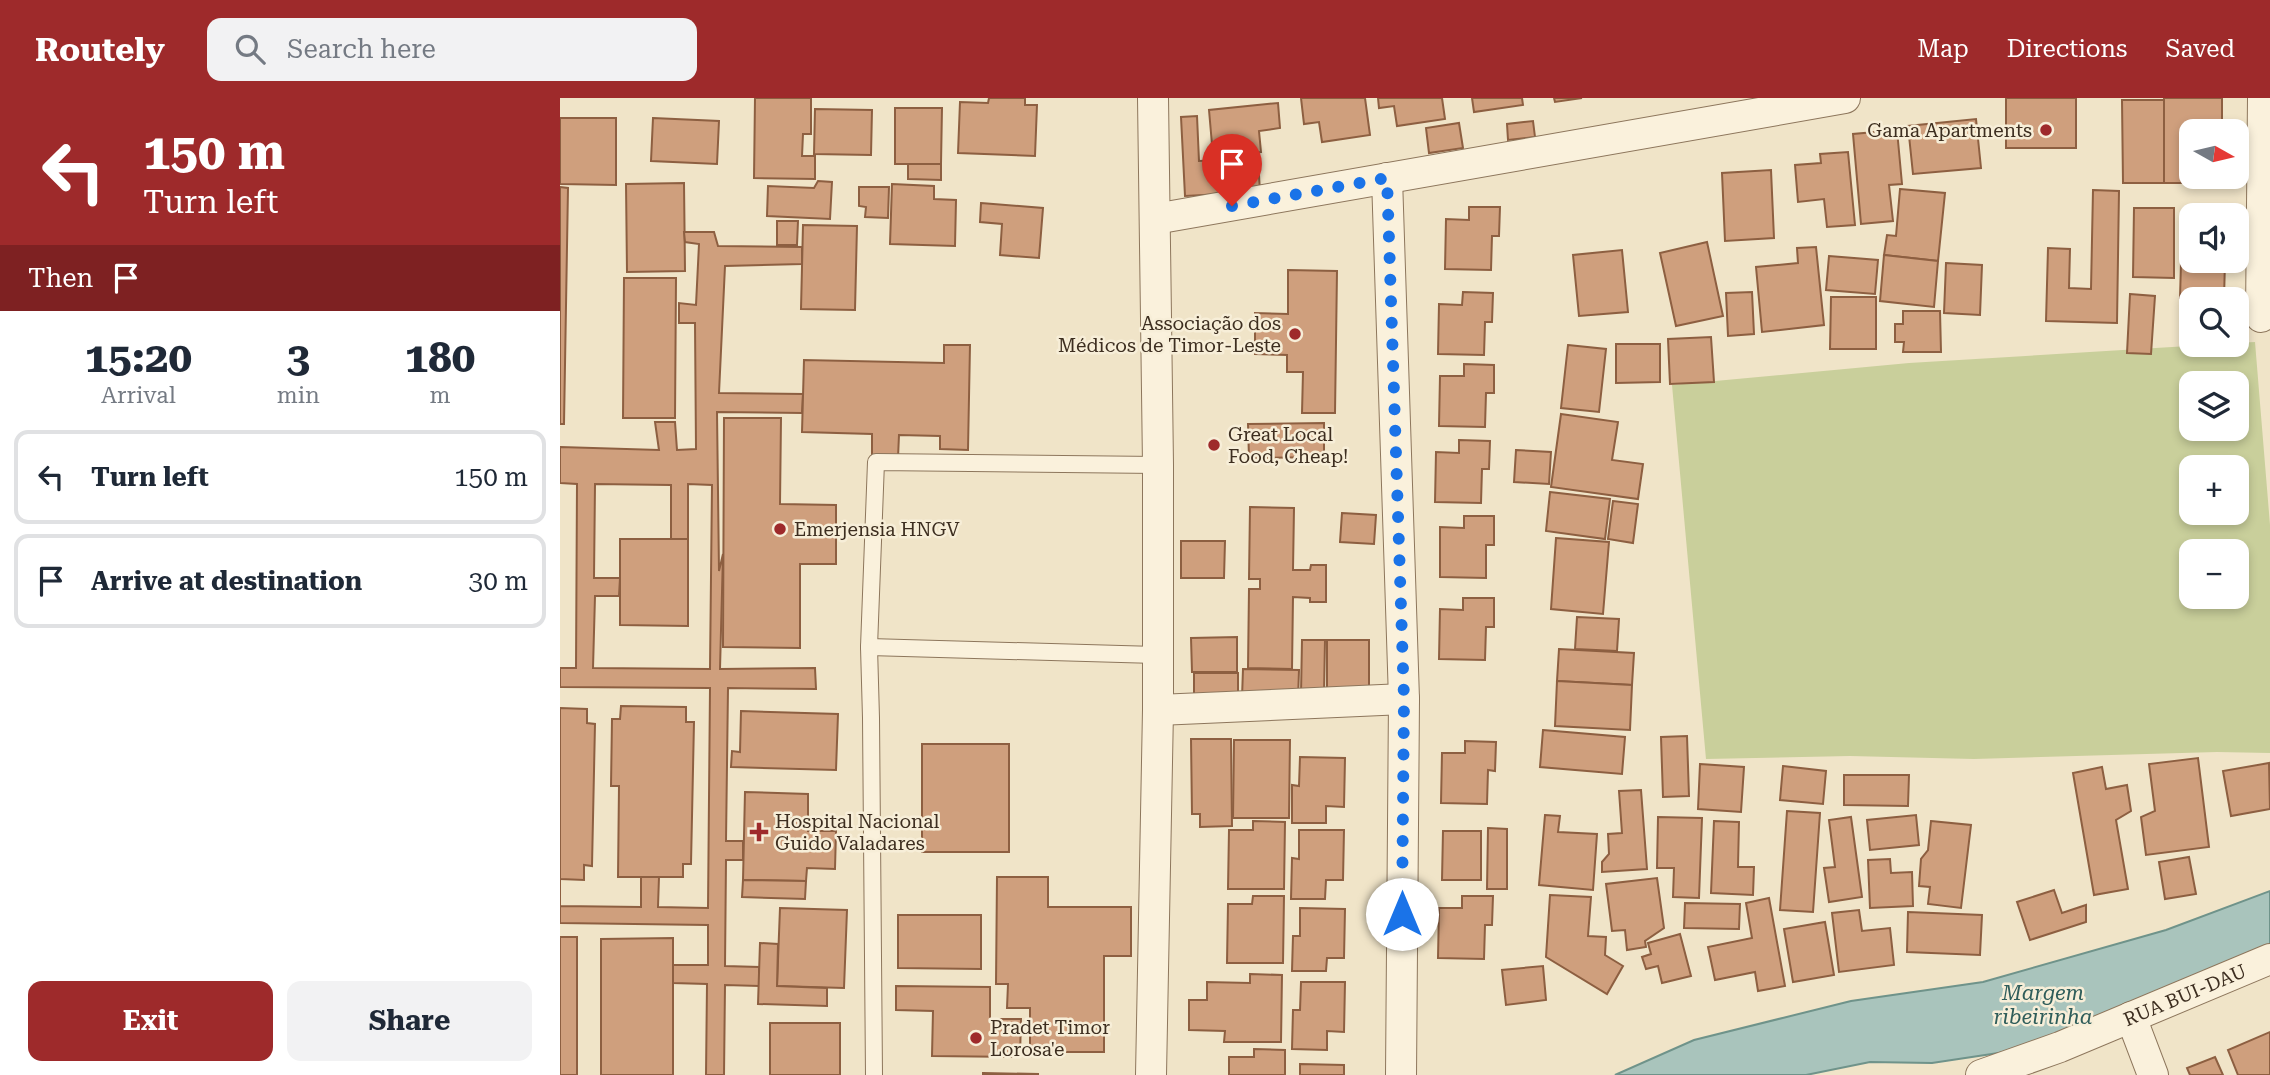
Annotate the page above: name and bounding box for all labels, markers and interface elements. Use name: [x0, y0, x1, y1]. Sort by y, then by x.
search box: [207, 18, 697, 81]
text: Routely: [35, 30, 165, 69]
icon: search: [231, 30, 269, 68]
text: Search here: [287, 34, 436, 64]
text: Map: [1917, 35, 1969, 63]
text: Directions: [2007, 35, 2127, 63]
text: Saved: [2165, 35, 2235, 63]
place label: Gama Apartments: [1867, 119, 2032, 142]
north arrow: [2179, 119, 2249, 189]
map controls: [2179, 119, 2249, 609]
marker: Gama Apartments: [2038, 122, 2054, 138]
text: 150 m: [143, 124, 285, 181]
icon: left: [28, 126, 119, 217]
pin: [1202, 134, 1262, 206]
icon: arrive: [1213, 145, 1251, 183]
text: Turn left: [143, 183, 278, 221]
button: sound: [2179, 203, 2249, 273]
icon: arrive: [107, 259, 145, 297]
text: Then: [28, 263, 93, 293]
button: search: [2179, 287, 2249, 357]
place label: Associação dos Médicos de Timor-Leste: [1058, 312, 1281, 357]
marker: Associação dos Médicos de Timor-Leste: [1287, 326, 1303, 342]
text: 15:20: [85, 333, 192, 382]
text: 3: [287, 333, 310, 382]
text: 180: [405, 333, 475, 382]
button: layers: [2179, 371, 2249, 441]
text: Arrival: [101, 382, 176, 409]
text: min: [277, 382, 320, 409]
text: m: [429, 382, 450, 409]
place label: Great Local Food, Cheap!: [1228, 423, 1348, 468]
marker: Great Local Food, Cheap!: [1206, 437, 1222, 453]
button: +: [2179, 455, 2249, 525]
icon: left: [32, 458, 70, 496]
text: Turn left: [91, 462, 209, 492]
text: 150 m: [454, 462, 528, 492]
place label: Emerjensia HNGV: [794, 518, 960, 541]
marker: Emerjensia HNGV: [772, 521, 788, 537]
button: −: [2179, 539, 2249, 609]
icon: arrive: [32, 562, 70, 600]
text: Arrive at destination: [91, 566, 362, 596]
text: 30 m: [469, 566, 528, 596]
place label: Hospital Nacional Guido Valadares: [775, 810, 940, 855]
marker: Hospital Nacional Guido Valadares: [749, 822, 769, 842]
position arrow: [1365, 877, 1439, 951]
street label: RUA BUI-DAU: [2120, 959, 2250, 1031]
button: Exit: [28, 981, 273, 1061]
button: Share: [287, 981, 532, 1061]
water label: Margem ribeirinha: [1994, 981, 2092, 1029]
place label: Pradet Timor Lorosa'e: [990, 1016, 1110, 1061]
marker: Pradet Timor Lorosa'e: [968, 1030, 984, 1046]

